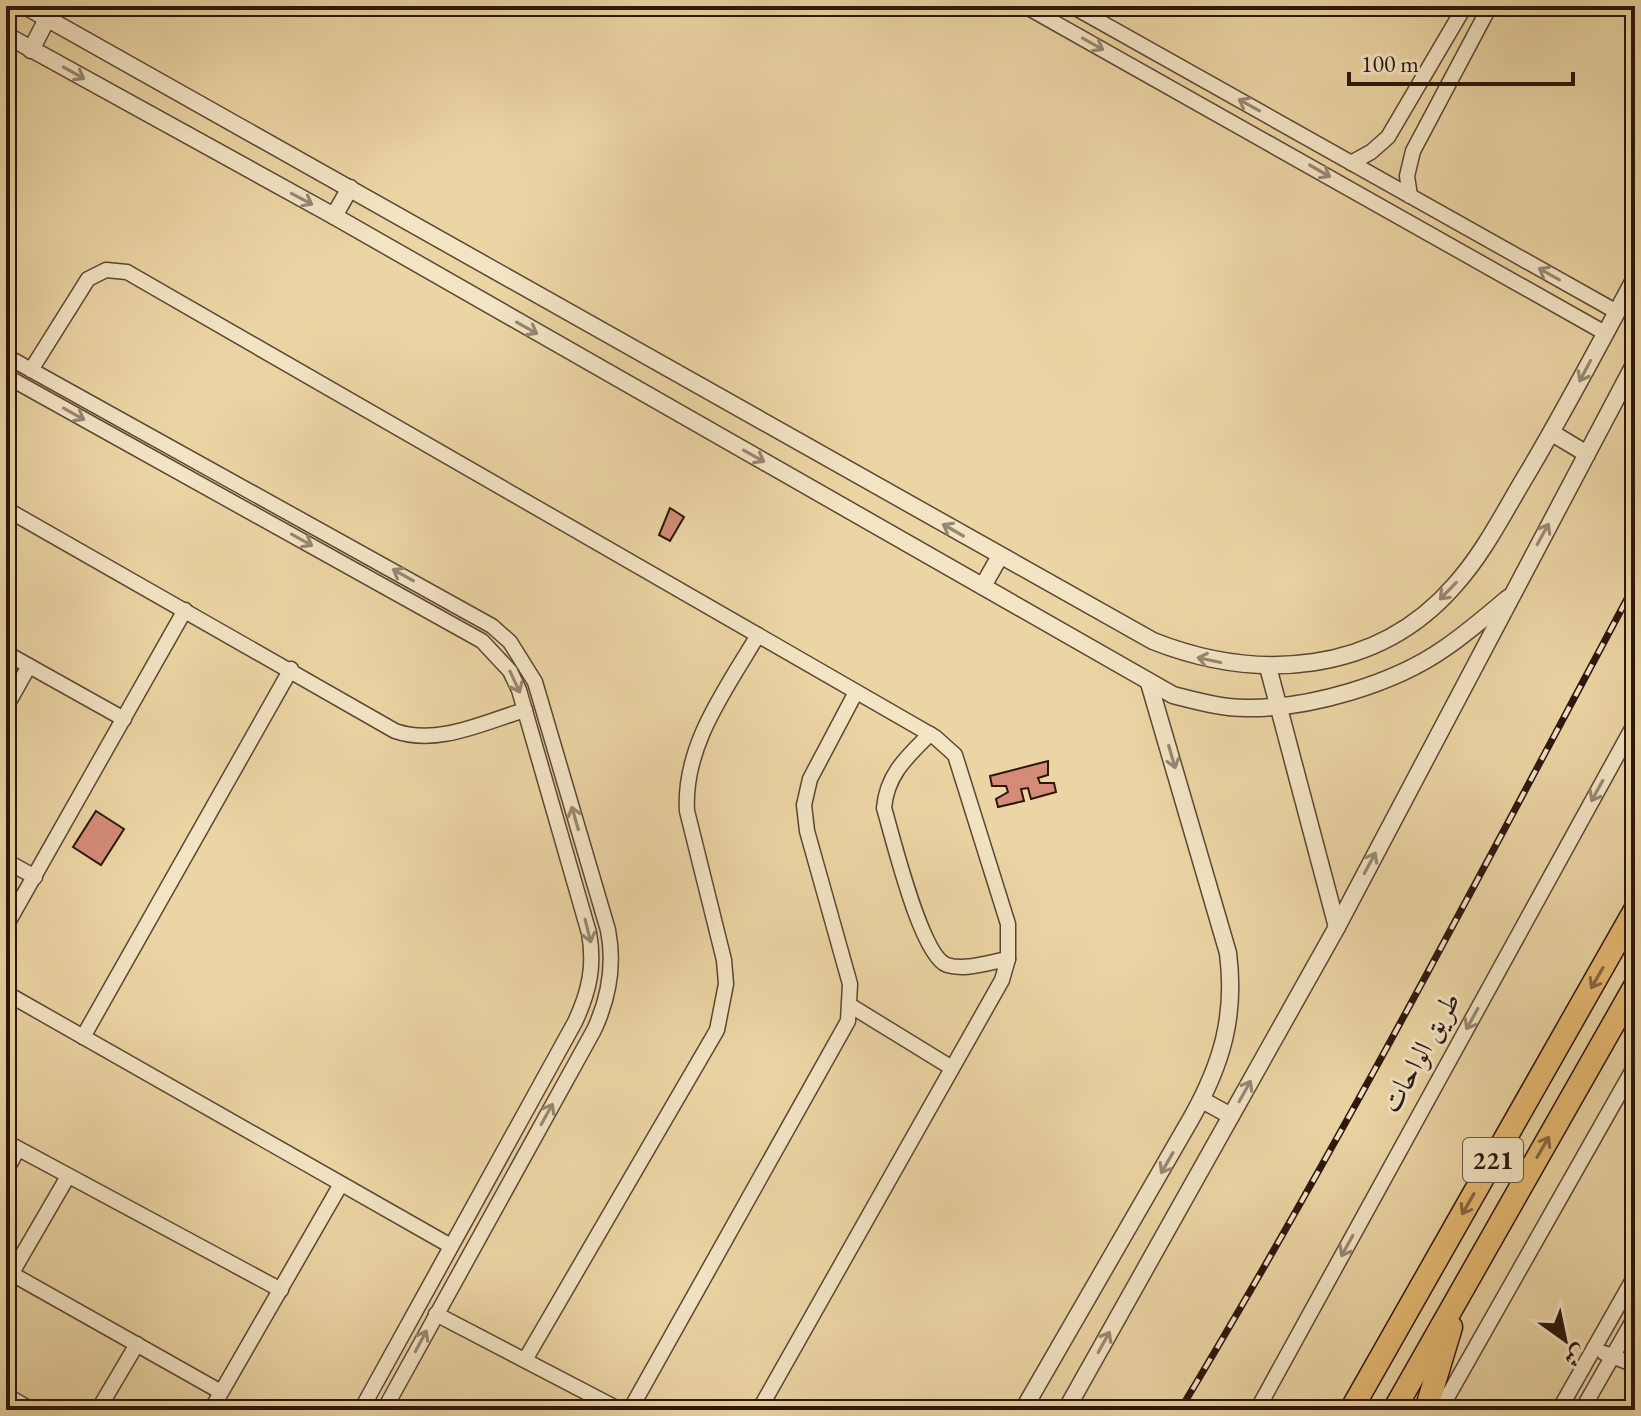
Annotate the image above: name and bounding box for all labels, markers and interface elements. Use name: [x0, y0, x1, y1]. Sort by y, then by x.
one-way arrow: [1081, 36, 1104, 52]
scale bar: [1349, 36, 1573, 86]
text: 100 m: [1361, 48, 1419, 79]
one-way arrow: [62, 66, 85, 82]
one-way arrow: [1237, 97, 1261, 112]
one-way arrow: [1308, 163, 1331, 179]
one-way arrow: [289, 191, 313, 207]
one-way arrow: [1538, 265, 1561, 281]
one-way arrow: [515, 320, 538, 336]
one-way arrow: [1576, 359, 1592, 382]
one-way arrow: [62, 406, 85, 422]
one-way arrow: [742, 448, 765, 464]
one-way arrow: [942, 522, 966, 537]
one-way arrow: [1536, 522, 1552, 546]
one-way arrow: [289, 533, 313, 548]
one-way arrow: [391, 567, 415, 583]
one-way arrow: [1439, 581, 1458, 600]
one-way arrow: [1197, 652, 1222, 667]
one-way arrow: [508, 670, 523, 694]
one-way arrow: [1165, 744, 1180, 770]
one-way arrow: [1589, 779, 1605, 802]
one-way arrow: [567, 806, 581, 831]
one-way arrow: [1363, 852, 1379, 875]
one-way arrow: [581, 918, 596, 944]
one-way arrow: [1588, 966, 1604, 989]
street label: طريق الواحات: [1372, 985, 1468, 1119]
one-way arrow: [1464, 1006, 1479, 1030]
one-way arrow: [1237, 1080, 1253, 1103]
one-way arrow: [540, 1103, 556, 1126]
one-way arrow: [1536, 1136, 1551, 1160]
road number: 221: [1463, 1138, 1523, 1182]
one-way arrow: [1159, 1150, 1174, 1174]
one-way arrow: [1460, 1192, 1476, 1215]
one-way arrow: [1338, 1234, 1354, 1258]
north arrow: [1525, 1300, 1605, 1380]
one-way arrow: [414, 1330, 430, 1354]
one-way arrow: [1096, 1331, 1112, 1354]
text: ش: [1559, 1338, 1593, 1374]

